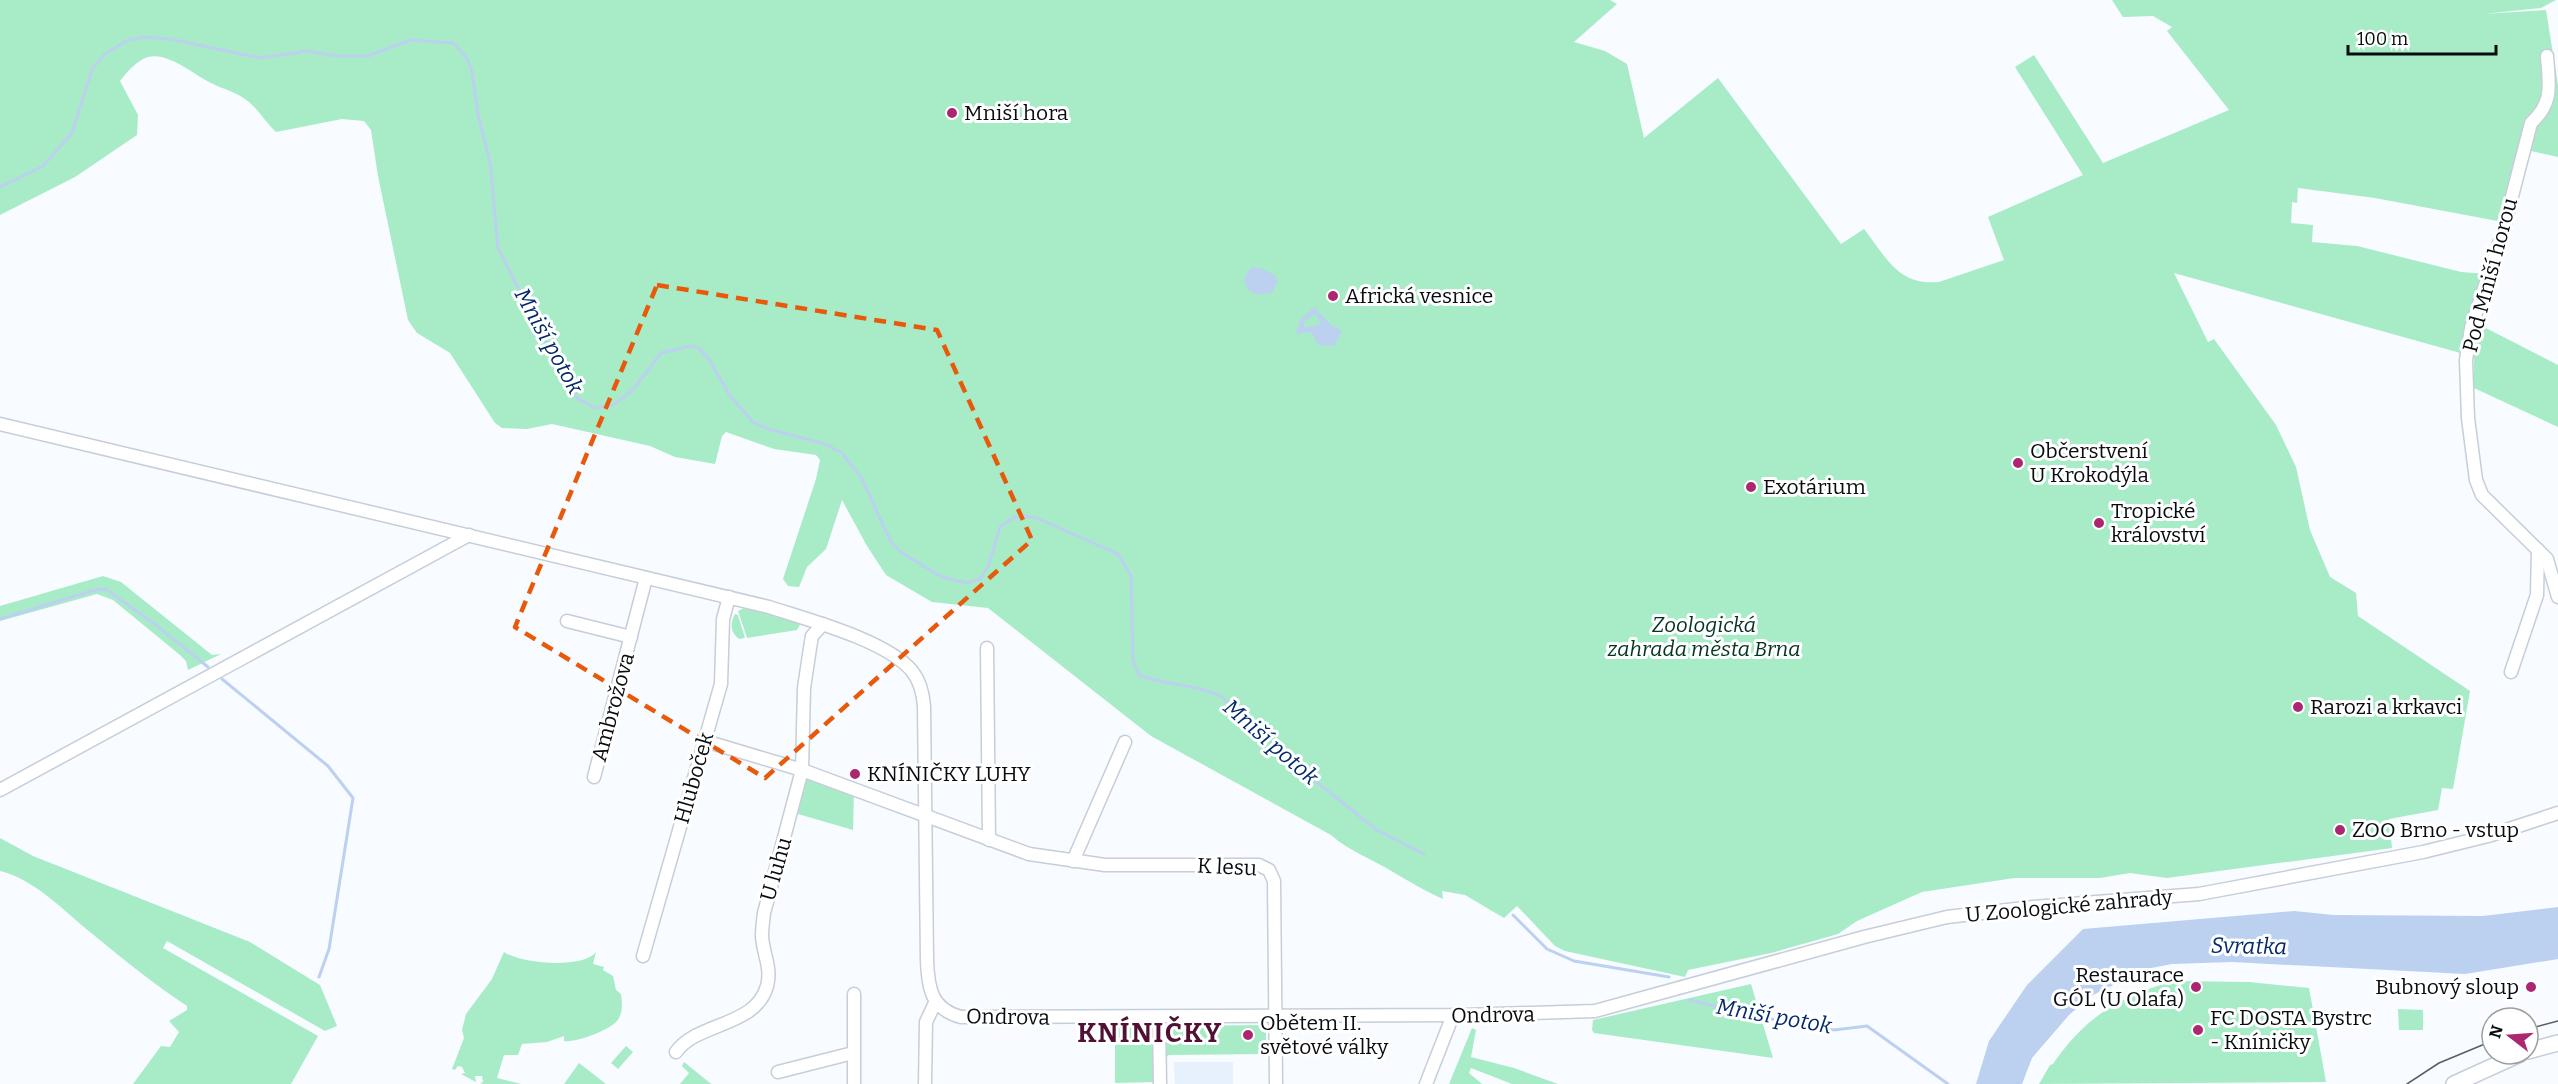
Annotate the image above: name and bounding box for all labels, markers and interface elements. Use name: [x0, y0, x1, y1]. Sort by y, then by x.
scale bar: [2348, 18, 2496, 56]
text: 100 m: [2357, 28, 2408, 50]
place label: Mniší hora: [964, 100, 1069, 126]
marker: Mniší hora: [945, 106, 959, 120]
street label: Pod Mniší horou: [2457, 195, 2523, 355]
water label: Mniší potok: [509, 283, 590, 400]
place label: Africká vesnice: [1345, 283, 1493, 309]
marker: Africká vesnice: [1326, 289, 1340, 303]
place label: Občerstvení U Krokodýla: [2030, 438, 2149, 488]
marker: Občerstvení U Krokodýla: [2011, 456, 2025, 470]
place label: Exotárium: [1763, 474, 1866, 500]
marker: Exotárium: [1744, 480, 1758, 494]
place label: Tropické království: [2111, 498, 2206, 548]
marker: Tropické království: [2092, 516, 2106, 530]
park label: Zoologická zahrada města Brna: [1607, 612, 1801, 662]
street label: Ambrožova: [586, 649, 640, 764]
water label: Mniší potok: [1218, 693, 1325, 791]
place label: Rarozi a krkavci: [2310, 694, 2462, 720]
marker: Rarozi a krkavci: [2291, 700, 2305, 714]
street label: Hluboček: [669, 729, 719, 827]
place label: KNÍNIČKY LUHY: [867, 761, 1031, 787]
marker: KNÍNIČKY LUHY: [848, 767, 862, 781]
place label: ZOO Brno - vstup: [2352, 817, 2519, 843]
marker: ZOO Brno - vstup: [2333, 823, 2347, 837]
street label: U luhu: [755, 834, 797, 904]
street label: K lesu: [1197, 852, 1257, 882]
street label: U Zoologické zahrady: [1964, 884, 2175, 928]
water label: Svratka: [2211, 932, 2287, 960]
place label: Restaurace GÓL (U Olafa): [2053, 962, 2184, 1012]
place label: Bubnový sloup: [2375, 974, 2519, 1000]
marker: Restaurace GÓL (U Olafa): [2189, 980, 2203, 994]
marker: Bubnový sloup: [2524, 980, 2538, 994]
water label: Mniší potok: [1714, 993, 1835, 1040]
street label: Ondrova: [1451, 1001, 1536, 1029]
street label: Ondrova: [966, 1003, 1051, 1031]
place label: FC DOSTA Bystrc - Kníničky: [2210, 1005, 2372, 1055]
north arrow: [2480, 1006, 2540, 1066]
place label: Obětem II. světové války: [1260, 1010, 1389, 1060]
district label: KNÍNIČKY: [1077, 1015, 1223, 1049]
marker: FC DOSTA Bystrc - Kníničky: [2191, 1023, 2205, 1037]
text: N: [2485, 1023, 2507, 1040]
marker: Obětem II. světové války: [1241, 1028, 1255, 1042]

